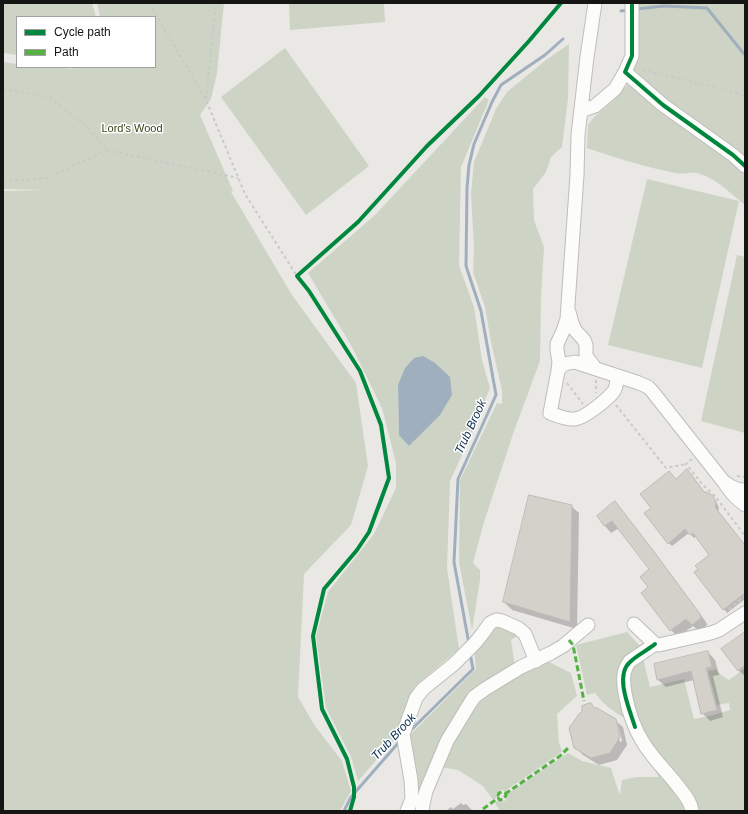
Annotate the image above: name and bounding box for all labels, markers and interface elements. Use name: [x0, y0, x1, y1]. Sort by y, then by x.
legend: [16, 16, 156, 68]
text: Cycle path: [54, 25, 111, 39]
text: Path: [54, 45, 79, 59]
park label: Lord's Wood: [101, 122, 163, 136]
water label: Trub Brook: [452, 397, 490, 457]
water label: Trub Brook: [369, 711, 419, 763]

